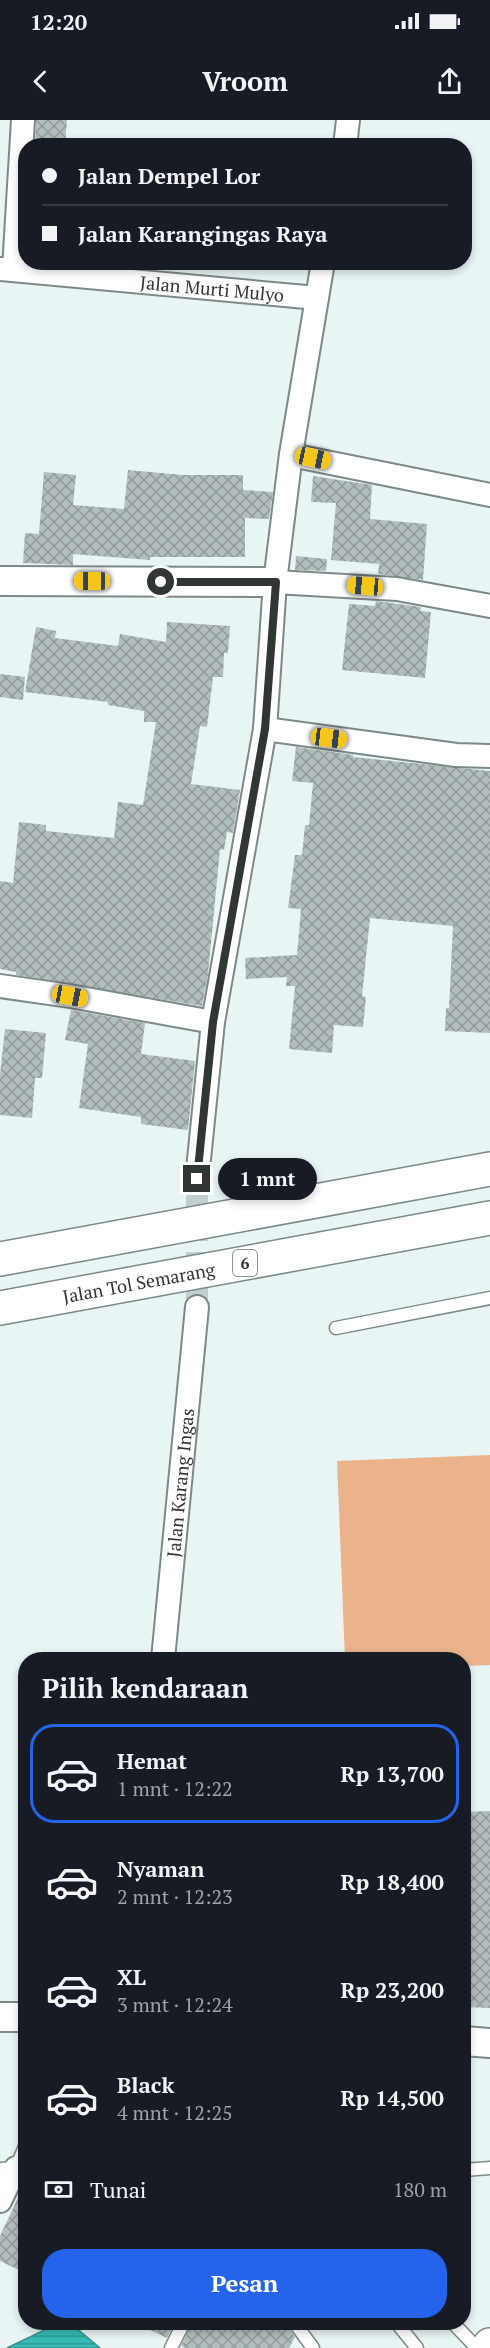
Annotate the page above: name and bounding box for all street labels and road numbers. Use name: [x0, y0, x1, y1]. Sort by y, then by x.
street label: Jalan Murti Mulyo: [139, 270, 285, 307]
road number: 6: [233, 1250, 257, 1276]
street label: Jalan Tol Semarang: [61, 1257, 217, 1308]
street label: Jalan Karang Ingas: [161, 1407, 199, 1558]

